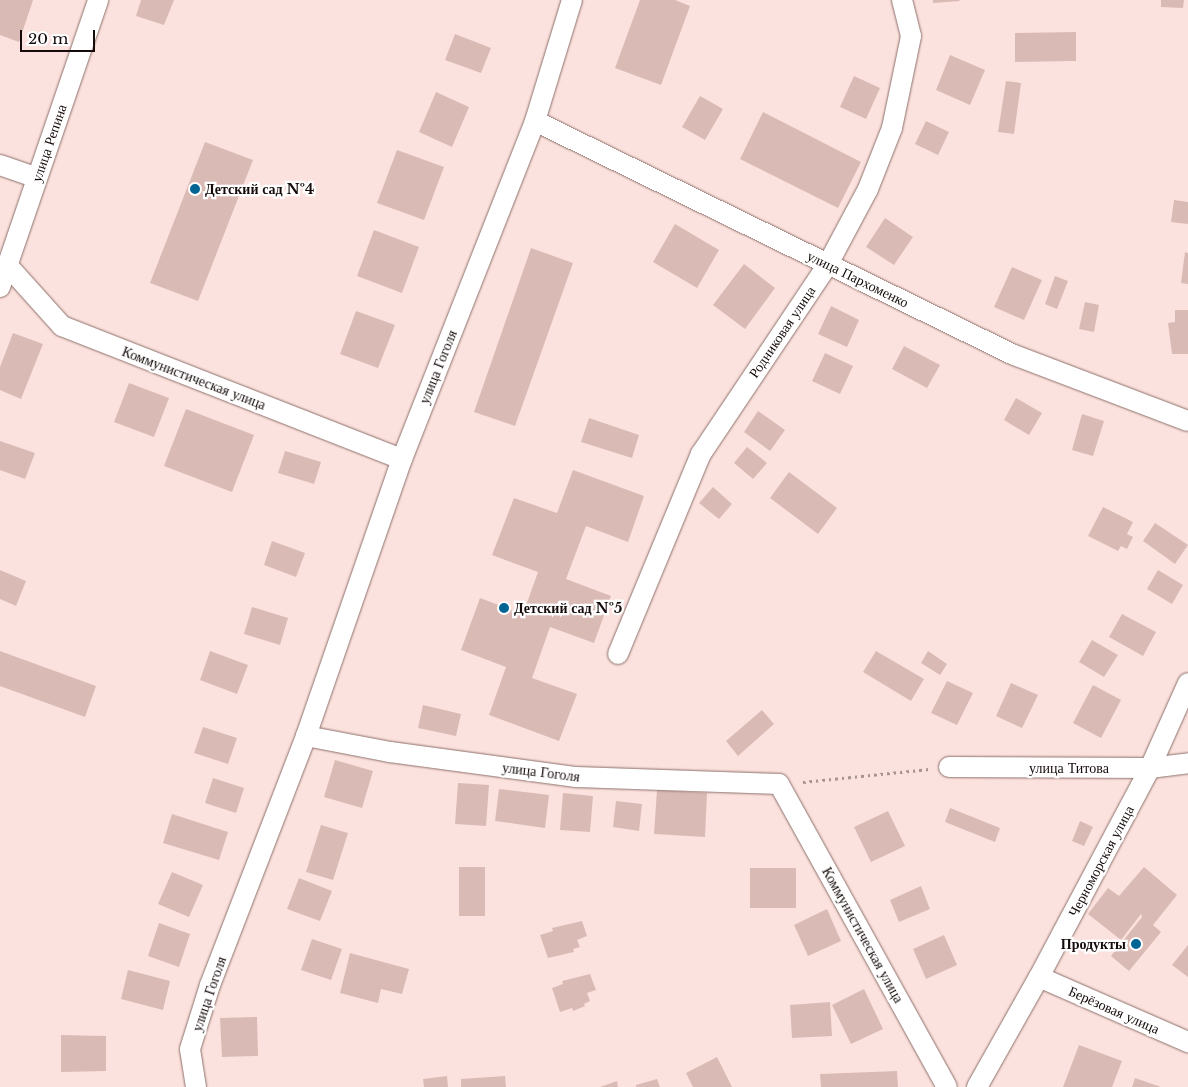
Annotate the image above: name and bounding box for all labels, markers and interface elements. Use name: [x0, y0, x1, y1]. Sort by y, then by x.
scale bar: [22, 20, 98, 52]
text: 20 m: [28, 29, 68, 48]
street label: улица Репина: [28, 102, 70, 184]
place label: Детский сад №4: [205, 181, 314, 197]
marker: Детский сад №4: [189, 183, 201, 195]
street label: улица Пархоменко: [805, 247, 911, 311]
street label: Родниковая улица: [745, 283, 819, 381]
street label: улица Гоголя: [416, 328, 460, 406]
street label: Коммунистическая улица: [120, 343, 268, 413]
place label: Детский сад №5: [514, 600, 622, 616]
marker: Детский сад №5: [498, 602, 510, 614]
street label: улица Гоголя: [501, 759, 581, 785]
street label: улица Титова: [1029, 760, 1109, 776]
street label: Черноморская улица: [1065, 803, 1137, 919]
street label: Коммунистическая улица: [819, 864, 907, 1006]
place label: Продукты: [1061, 936, 1126, 952]
marker: Продукты: [1130, 938, 1142, 950]
street label: улица Гоголя: [188, 954, 230, 1034]
street label: Берёзовая улица: [1066, 982, 1162, 1038]

